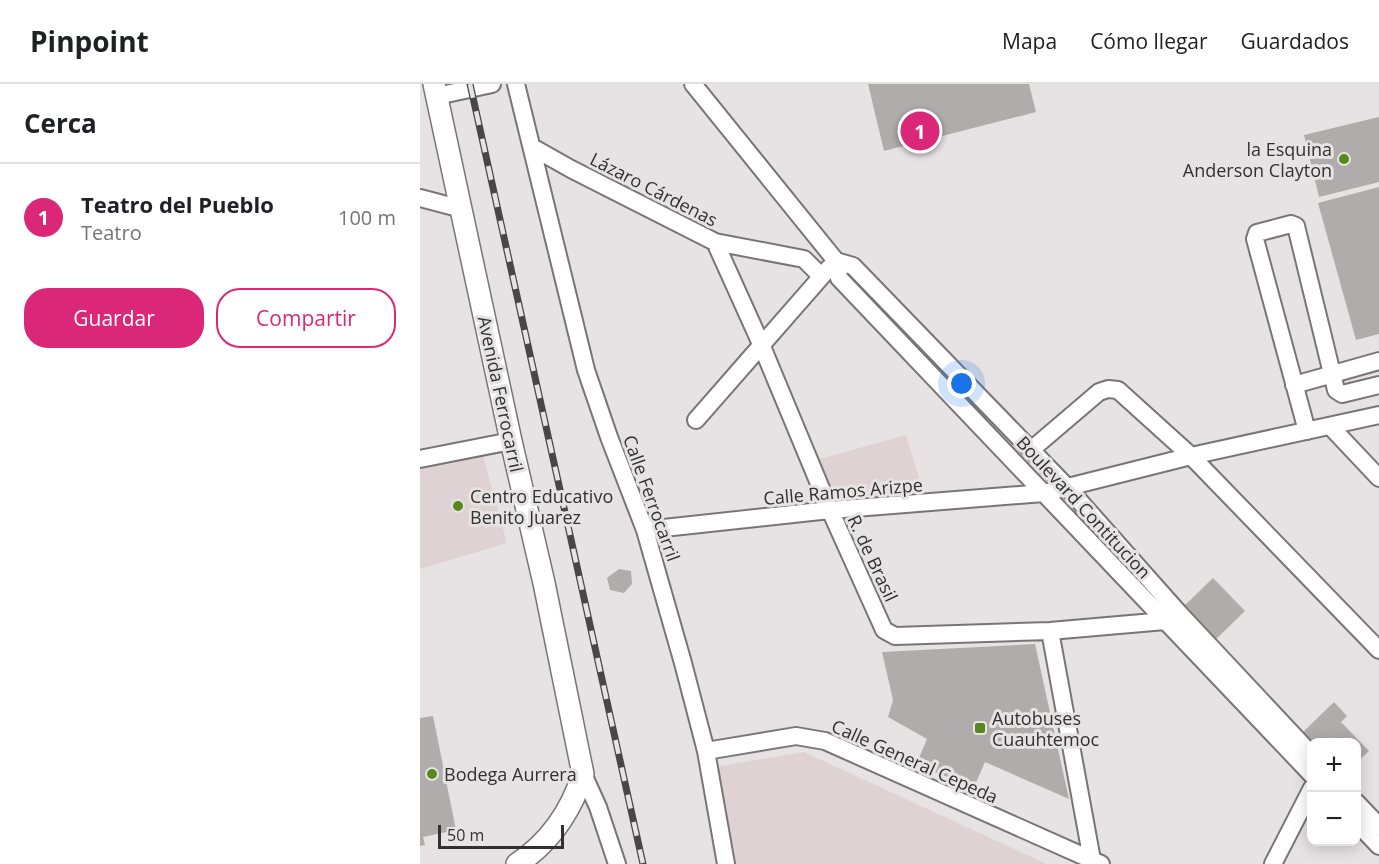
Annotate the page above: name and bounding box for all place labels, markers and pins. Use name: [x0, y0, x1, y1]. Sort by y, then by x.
pin: 1: [900, 108, 940, 154]
place label: la Esquina Anderson Clayton: [1183, 137, 1332, 182]
marker: la Esquina Anderson Clayton: [1337, 152, 1351, 166]
place label: Centro Educativo Benito Juarez: [470, 484, 613, 529]
marker: Centro Educativo Benito Juarez: [451, 499, 465, 513]
place label: Autobuses Cuauhtemoc: [992, 706, 1099, 751]
marker: Autobuses Cuauhtemoc: [973, 721, 987, 735]
place label: Bodega Aurrera: [444, 762, 577, 786]
marker: Bodega Aurrera: [425, 767, 439, 781]

